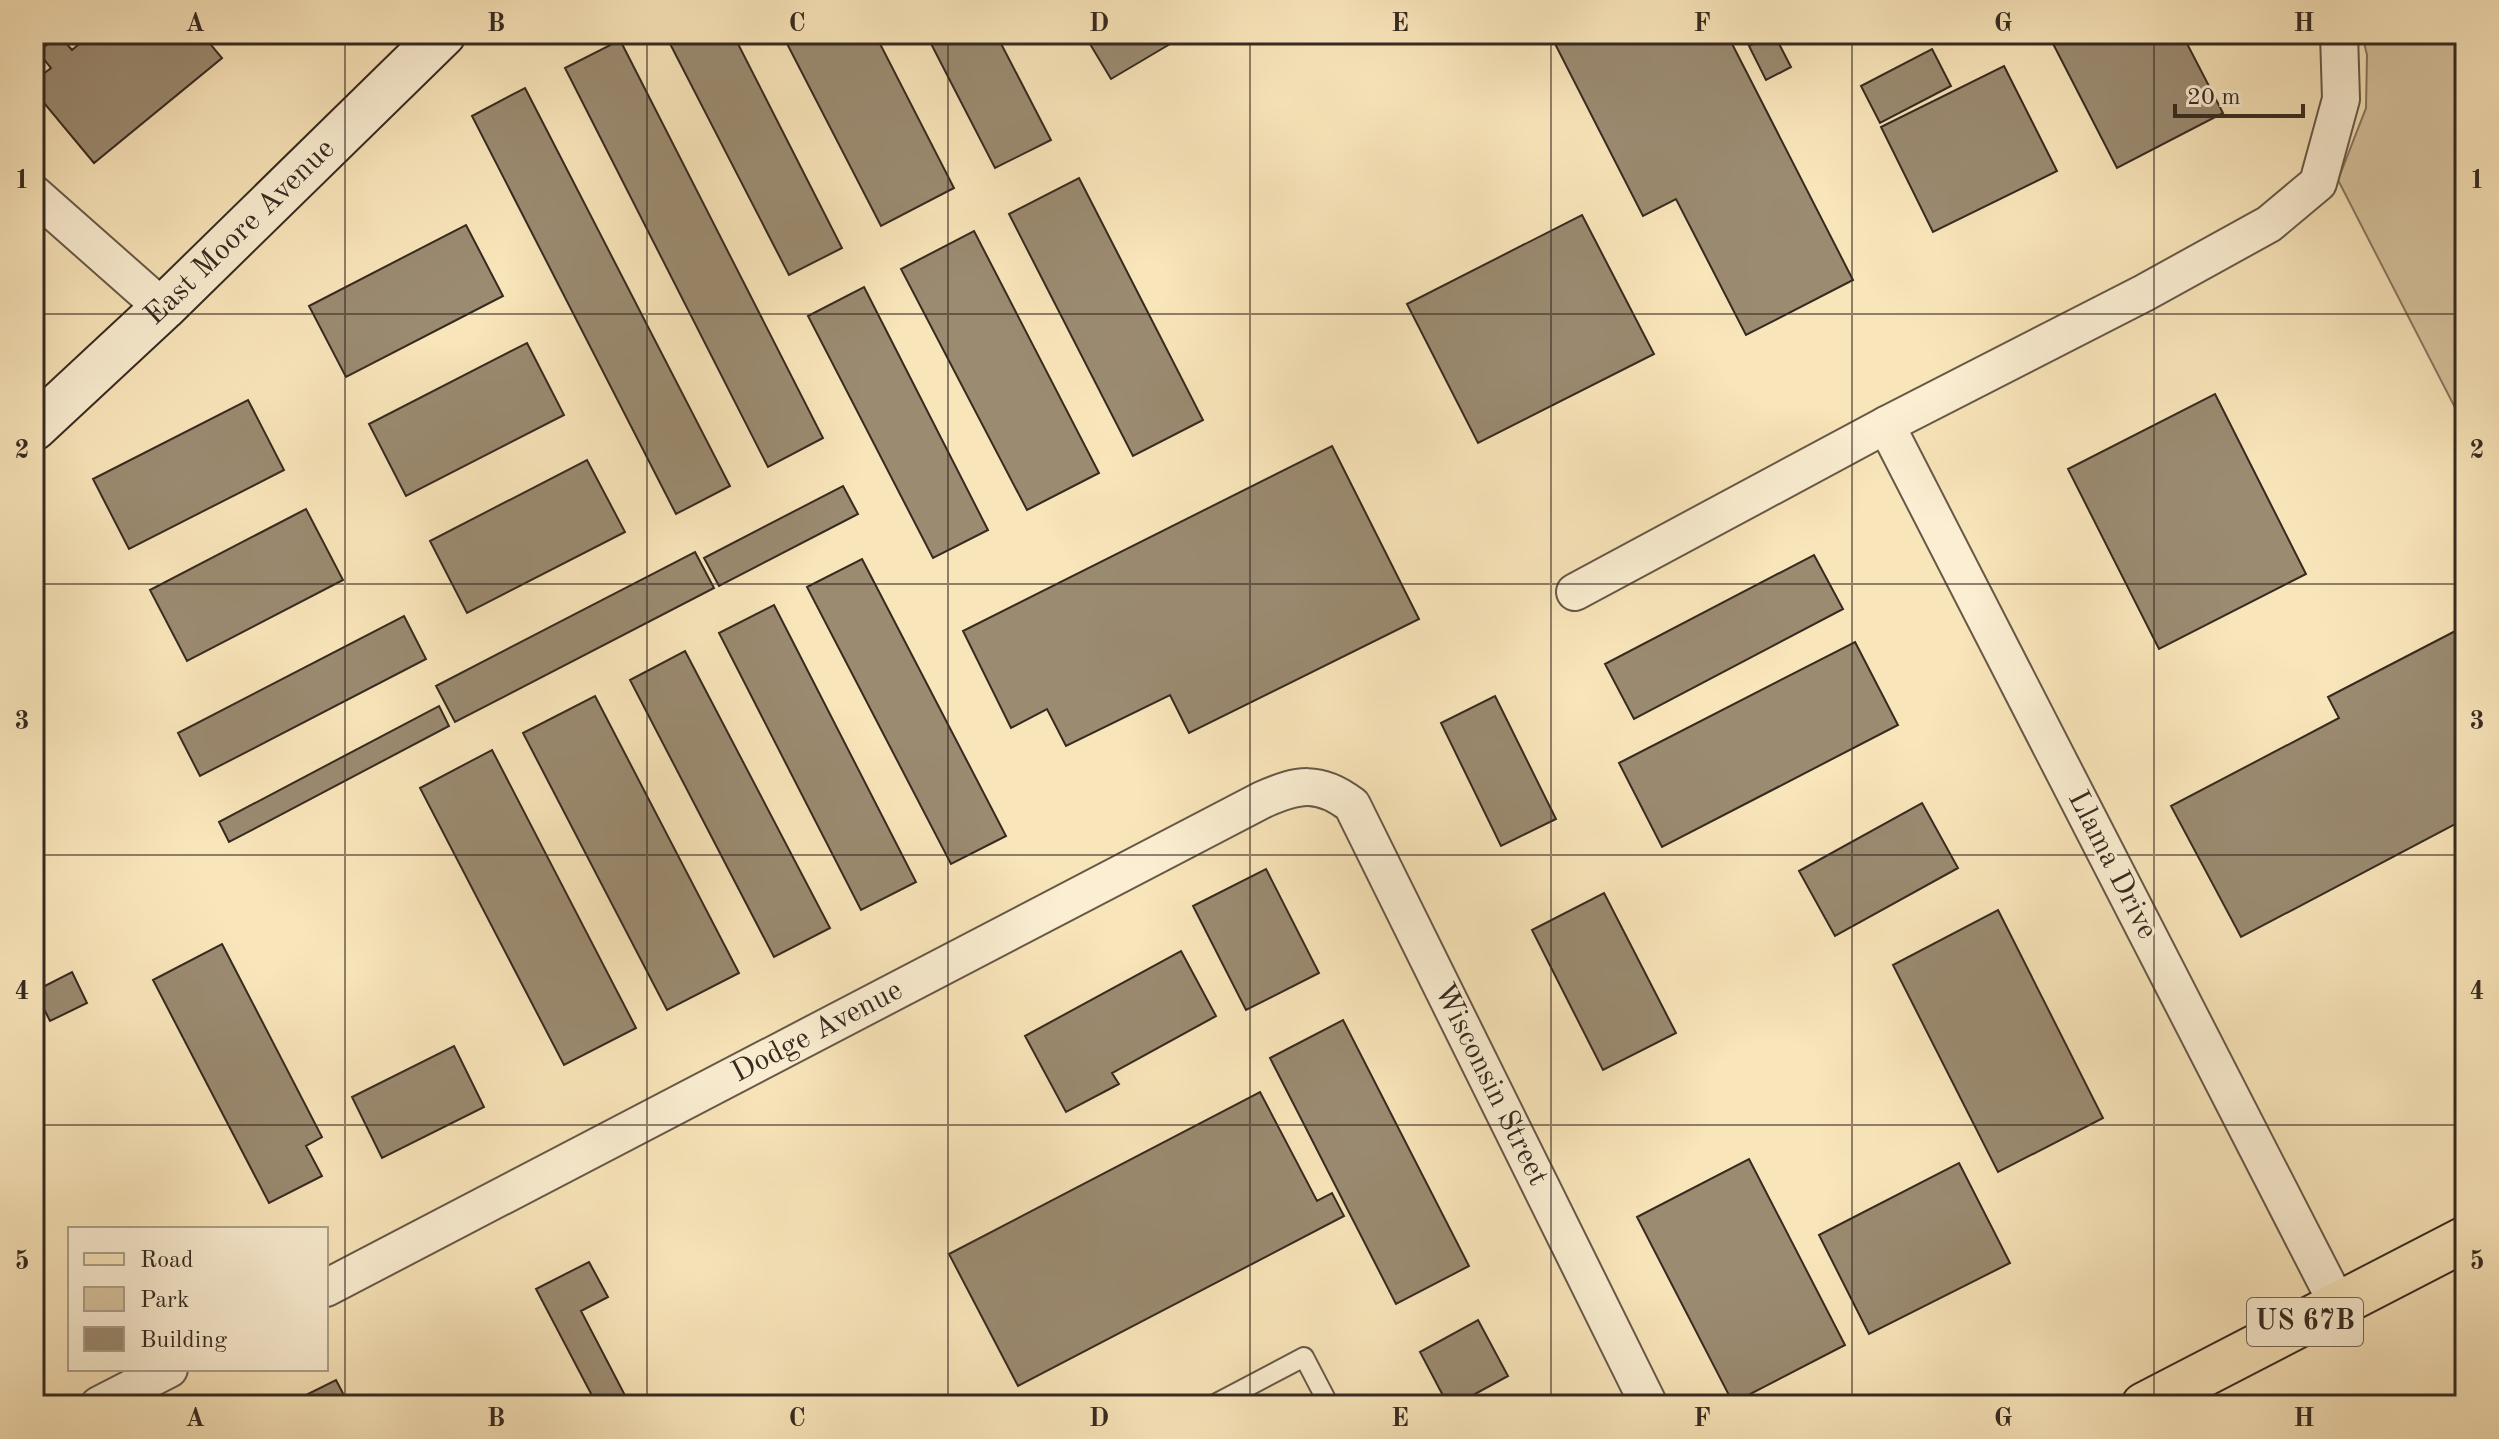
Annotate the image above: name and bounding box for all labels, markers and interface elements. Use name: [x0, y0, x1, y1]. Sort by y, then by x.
text: A: [185, 11, 205, 37]
text: B: [487, 11, 505, 37]
text: C: [788, 11, 806, 37]
text: D: [1089, 11, 1109, 37]
text: E: [1391, 11, 1409, 37]
text: F: [1693, 11, 1711, 37]
text: G: [1994, 11, 2012, 37]
text: H: [2293, 11, 2315, 37]
scale bar: [2175, 68, 2303, 118]
text: 20 m: [2187, 86, 2241, 110]
street label: East Moore Avenue: [139, 134, 341, 331]
text: 1: [14, 168, 30, 194]
text: 1: [2469, 168, 2485, 194]
text: 2: [14, 438, 30, 464]
text: 2: [2469, 438, 2485, 464]
text: 3: [14, 709, 30, 735]
text: 3: [2469, 709, 2485, 735]
street label: Llama Drive: [2062, 786, 2162, 944]
street label: Dodge Avenue: [727, 975, 907, 1089]
text: 4: [14, 979, 30, 1005]
street label: Wisconsin Street: [1428, 979, 1553, 1190]
text: 4: [2469, 979, 2485, 1005]
legend: [68, 1227, 328, 1371]
text: 5: [14, 1249, 30, 1275]
text: Road: [140, 1249, 193, 1273]
text: 5: [2469, 1249, 2485, 1275]
text: Park: [140, 1289, 189, 1313]
road number: US 67B: [2247, 1298, 2363, 1346]
text: Building: [140, 1329, 227, 1353]
text: A: [185, 1406, 205, 1432]
text: B: [487, 1406, 505, 1432]
text: C: [788, 1406, 806, 1432]
text: D: [1089, 1406, 1109, 1432]
text: E: [1391, 1406, 1409, 1432]
text: F: [1693, 1406, 1711, 1432]
text: G: [1994, 1406, 2012, 1432]
text: H: [2293, 1406, 2315, 1432]

